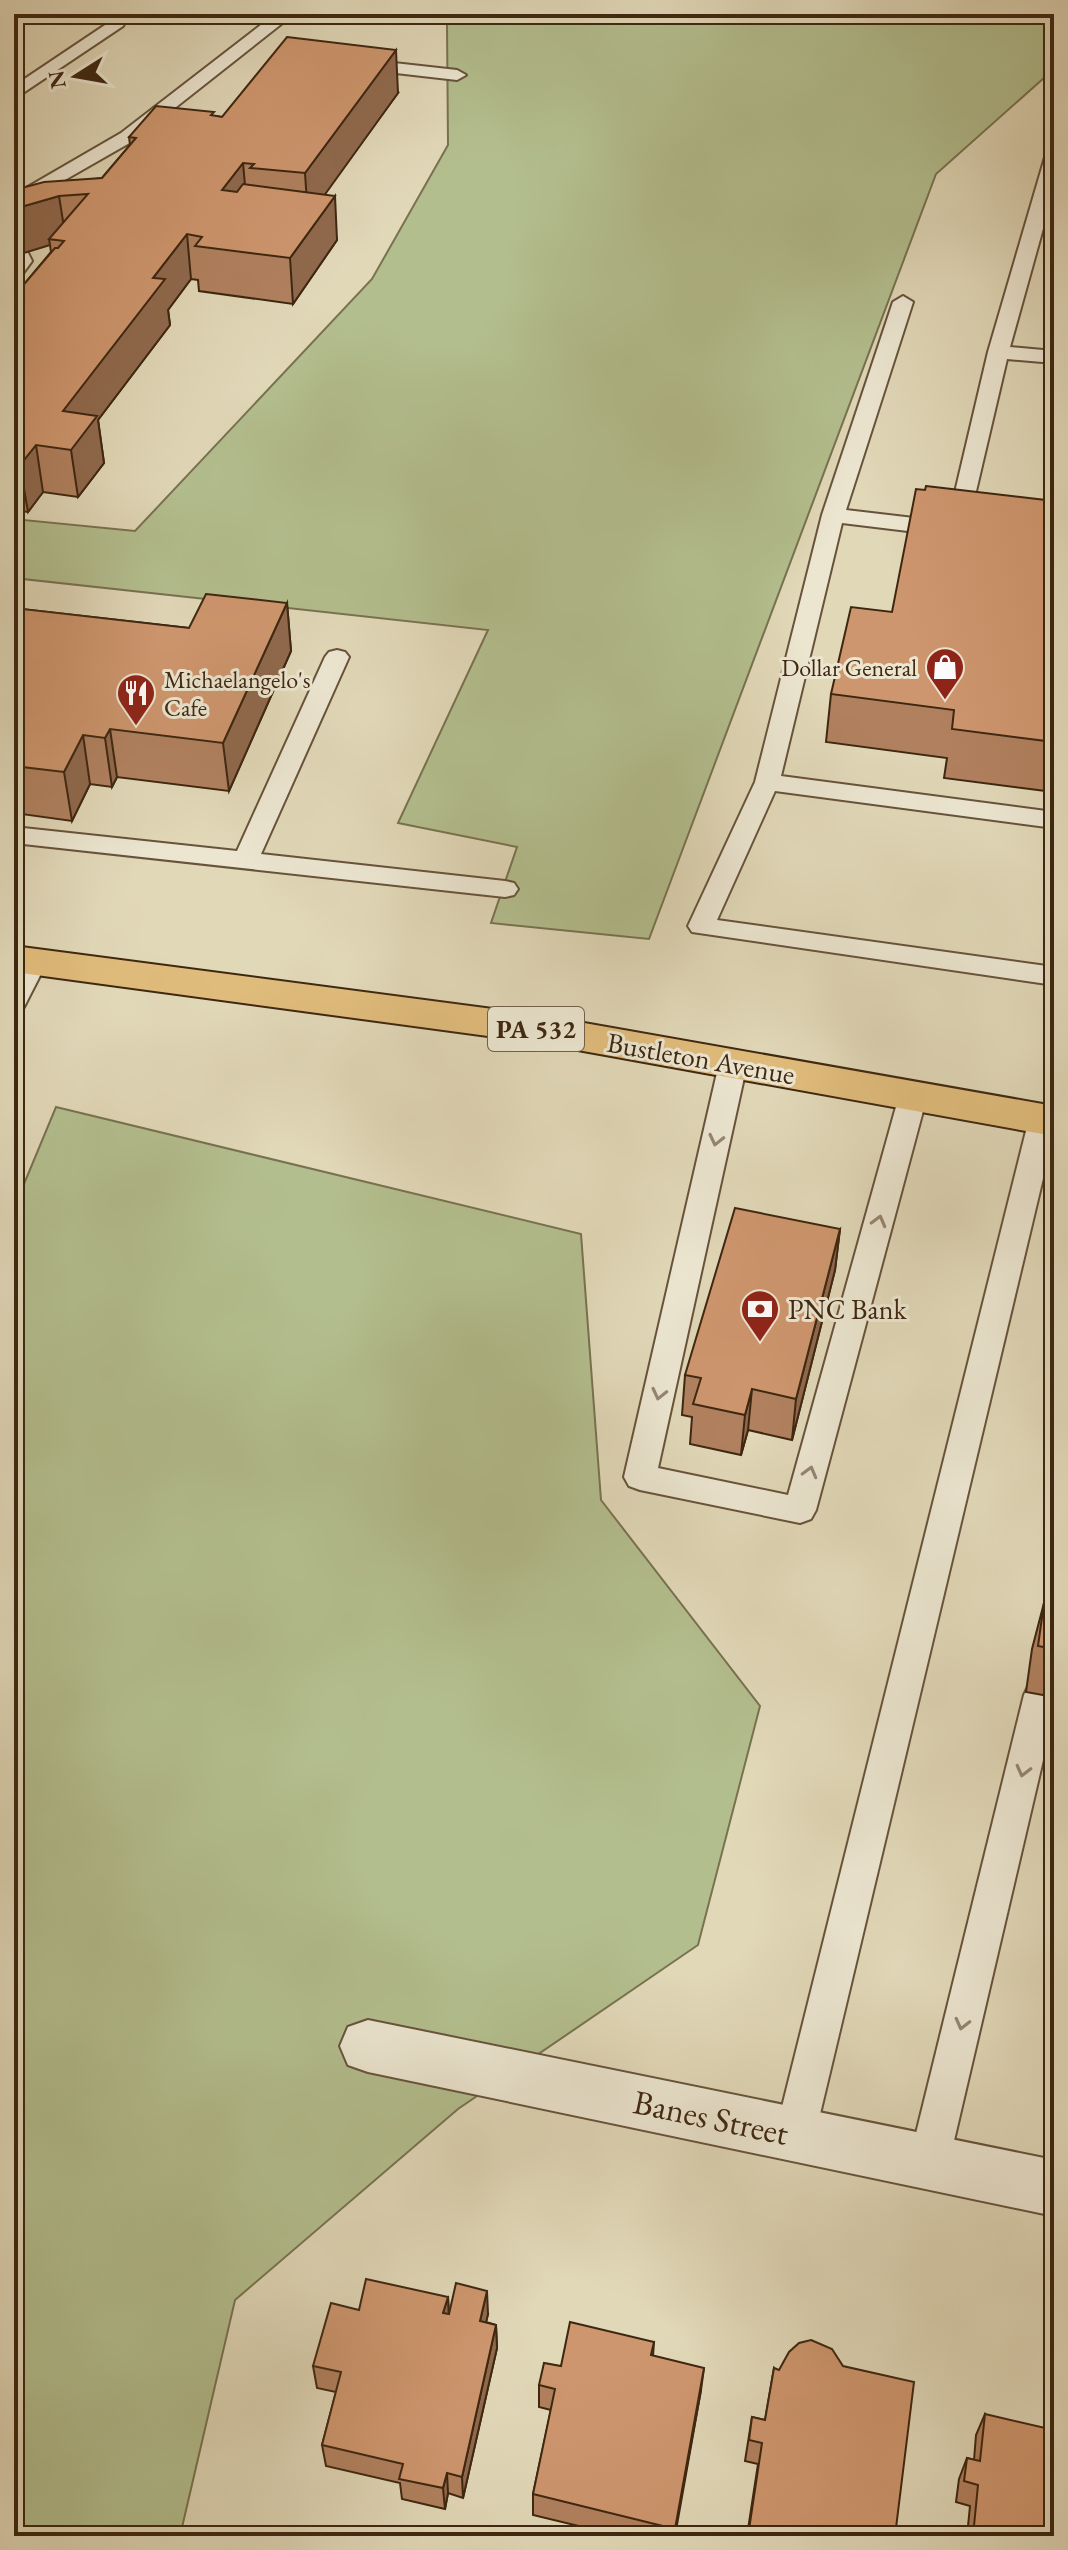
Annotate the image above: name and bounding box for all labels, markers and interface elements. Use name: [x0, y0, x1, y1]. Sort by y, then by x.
north arrow: [36, 36, 116, 116]
text: N: [41, 68, 73, 91]
shop icon: Dollar General: [924, 646, 966, 701]
place label: Dollar General: [781, 652, 917, 683]
place label: Michaelangelo's Cafe: [164, 664, 311, 723]
restaurant icon: Michaelangelo's Cafe: [115, 672, 157, 727]
road number: PA 532: [488, 1007, 584, 1051]
street label: Bustleton Avenue: [604, 1024, 798, 1092]
one-way arrow: [708, 1133, 725, 1146]
one-way arrow: [870, 1215, 886, 1229]
bank icon: PNC Bank: [739, 1288, 781, 1343]
place label: PNC Bank: [788, 1291, 908, 1327]
one-way arrow: [651, 1386, 668, 1400]
one-way arrow: [801, 1466, 818, 1480]
one-way arrow: [1015, 1764, 1032, 1778]
one-way arrow: [955, 2017, 972, 2030]
street label: Banes Street: [630, 2079, 793, 2155]

